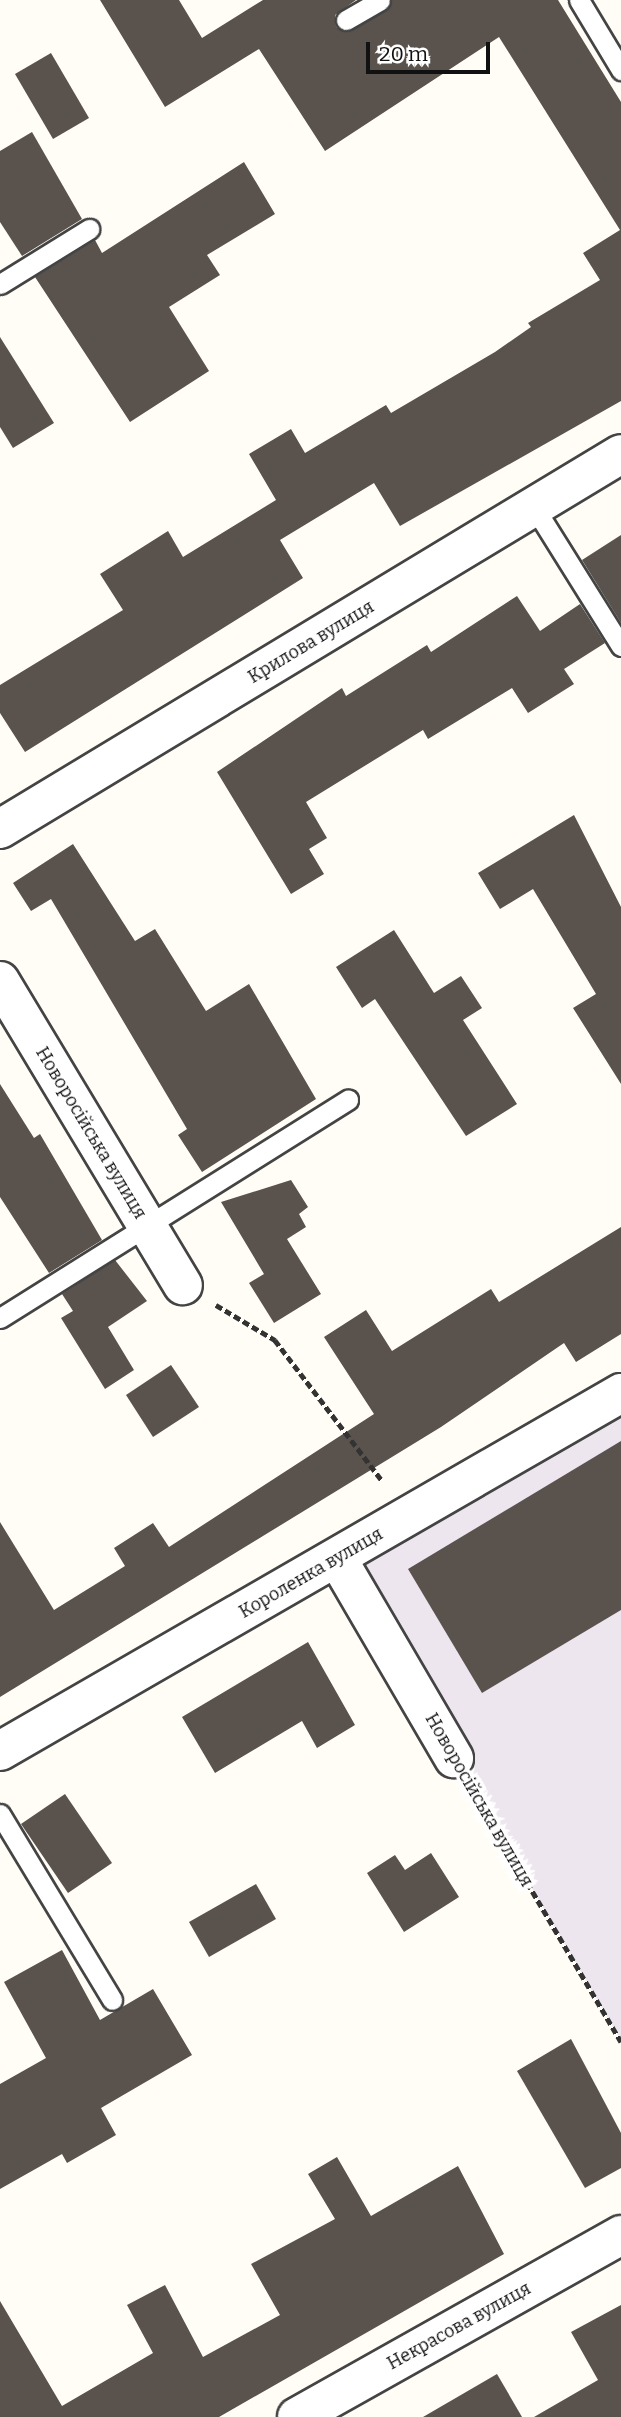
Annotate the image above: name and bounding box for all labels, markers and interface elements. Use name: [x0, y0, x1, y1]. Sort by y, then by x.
scale bar: [369, 28, 493, 72]
text: 20 m: [379, 41, 428, 67]
street label: Крилова вулиця: [244, 596, 378, 688]
street label: Новоросійська вулиця: [31, 1043, 151, 1223]
street label: Короленка вулиця: [235, 1523, 387, 1623]
street label: Новоросійська вулиця: [420, 1709, 538, 1891]
street label: Некрасова вулиця: [383, 2278, 535, 2374]

